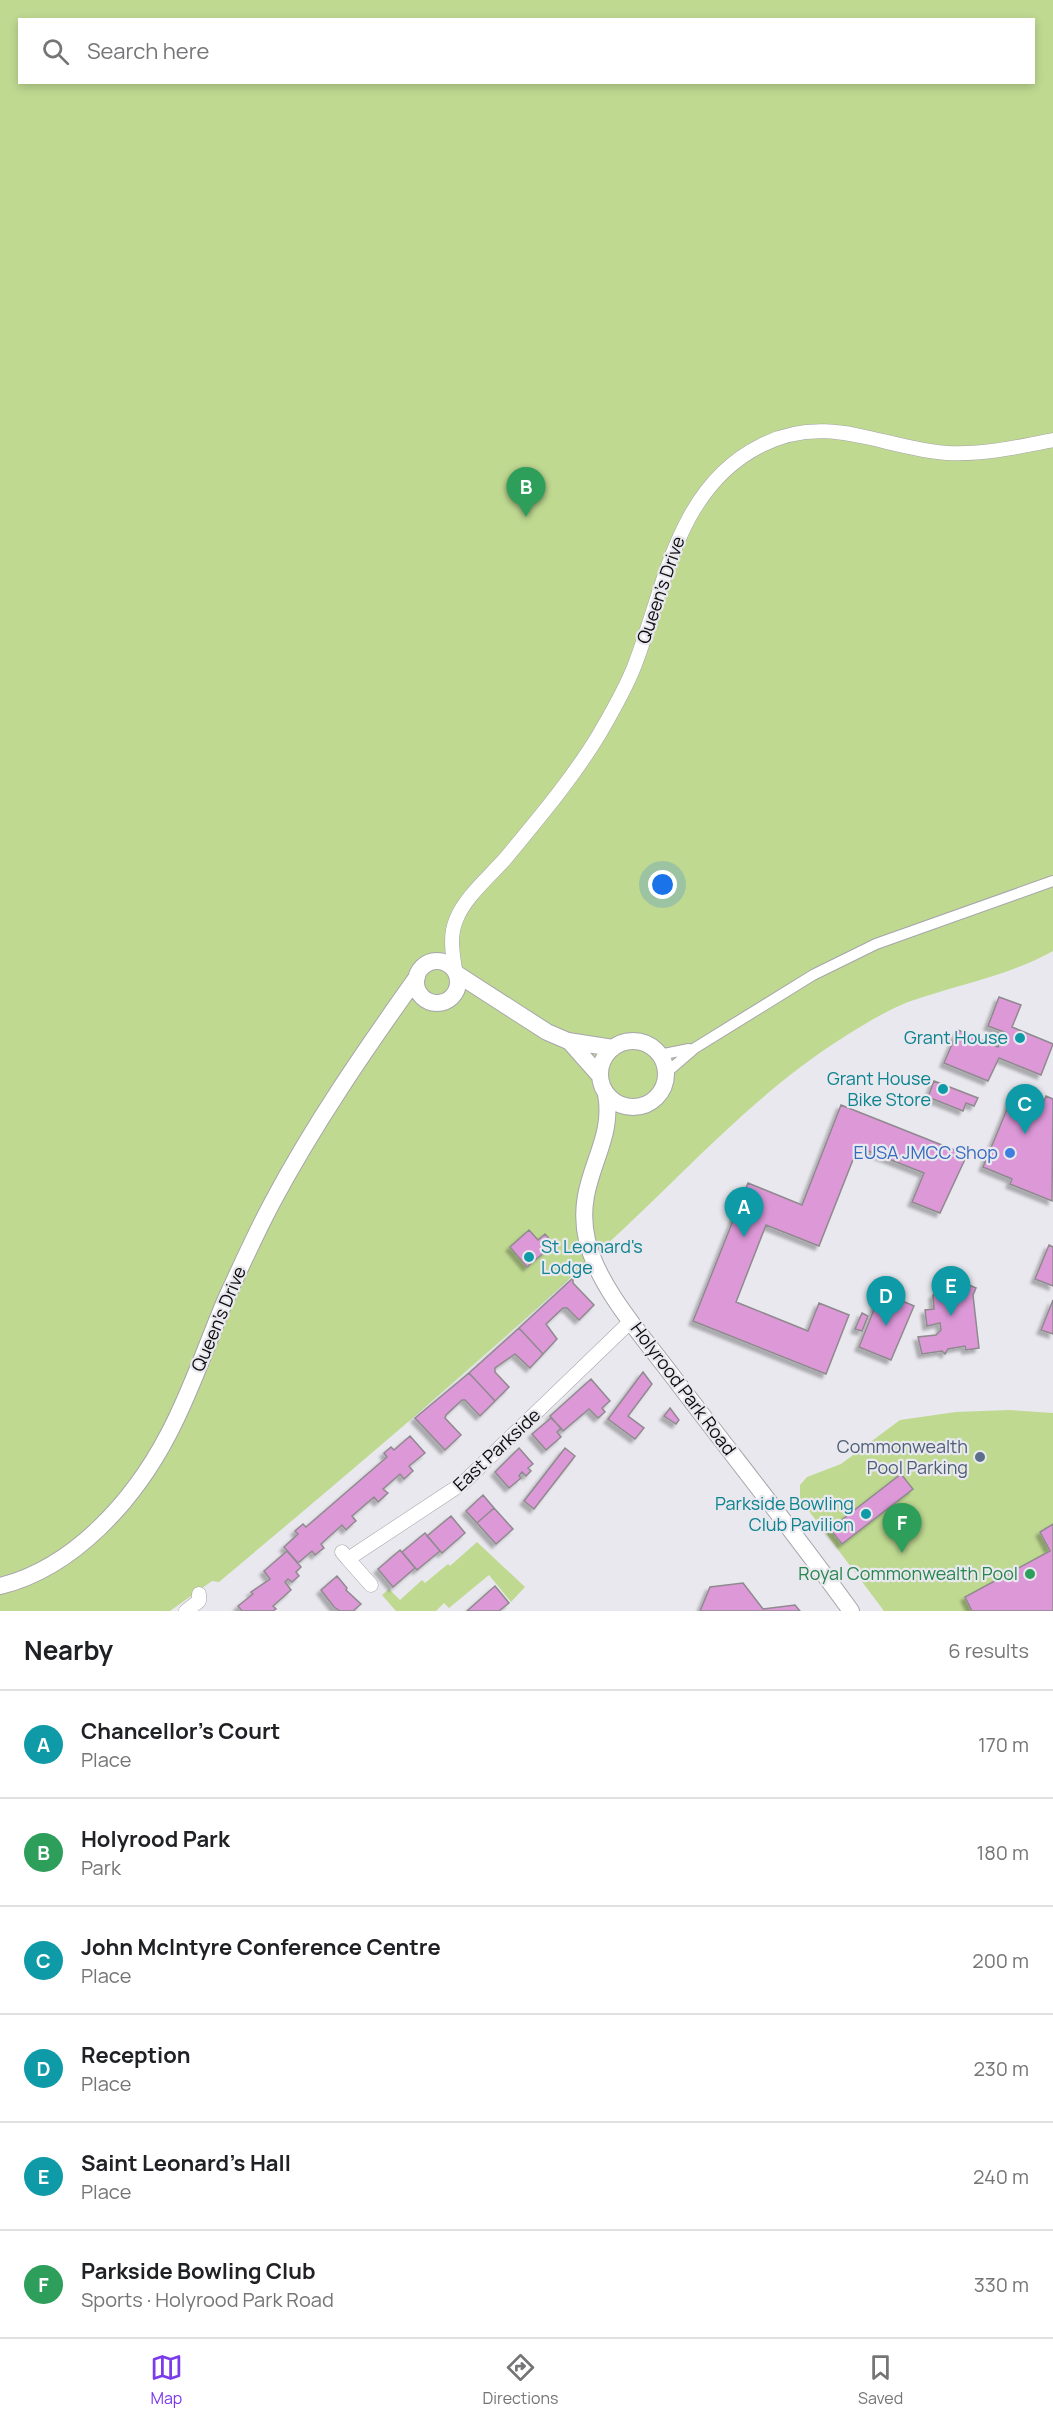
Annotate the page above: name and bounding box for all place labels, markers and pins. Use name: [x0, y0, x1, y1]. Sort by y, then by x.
pin: B: [506, 468, 546, 517]
place label: Grant House: [904, 1025, 1008, 1049]
marker: Grant House: [1013, 1031, 1027, 1045]
place label: Grant House Bike Store: [827, 1066, 931, 1111]
marker: Grant House Bike Store: [936, 1082, 950, 1096]
pin: C: [1006, 1084, 1044, 1134]
place label: EUSA JMCC Shop: [854, 1140, 998, 1164]
marker: EUSA JMCC Shop: [1003, 1146, 1017, 1160]
pin: A: [724, 1188, 764, 1237]
place label: St Leonard's Lodge: [541, 1234, 643, 1279]
marker: St Leonard's Lodge: [522, 1250, 536, 1264]
pin: E: [932, 1266, 970, 1316]
pin: D: [866, 1276, 906, 1326]
place label: Commonwealth Pool Parking: [837, 1434, 968, 1479]
marker: Commonwealth Pool Parking: [973, 1450, 987, 1464]
place label: Parkside Bowling Club Pavilion: [715, 1491, 854, 1536]
pin: F: [882, 1504, 922, 1553]
marker: Parkside Bowling Club Pavilion: [859, 1507, 873, 1521]
place label: Royal Commonwealth Pool: [798, 1561, 1018, 1585]
marker: Royal Commonwealth Pool: [1023, 1567, 1037, 1581]

